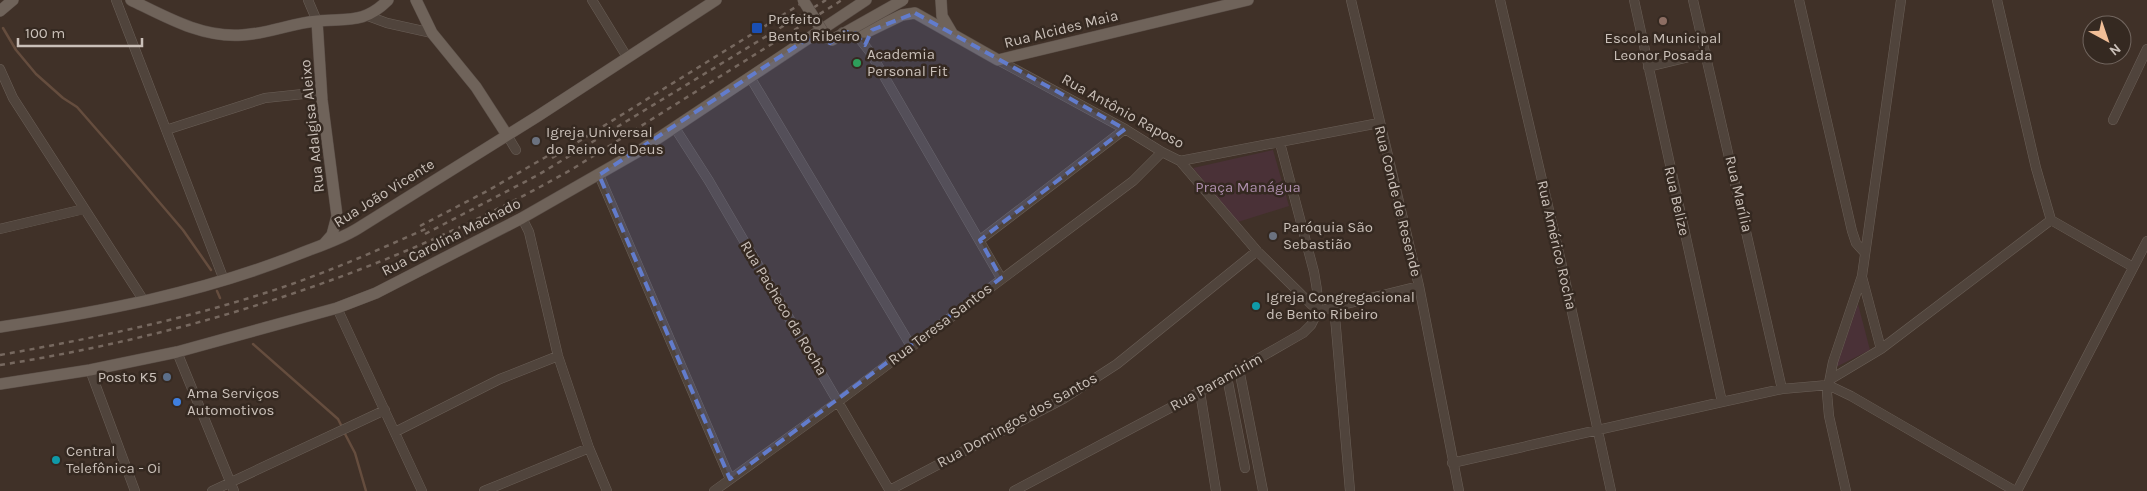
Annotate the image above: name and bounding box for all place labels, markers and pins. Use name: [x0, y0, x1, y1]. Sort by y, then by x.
place label: Prefeito Bento Ribeiro: [768, 10, 860, 45]
marker: Escola Municipal Leonor Posada: [1657, 15, 1669, 27]
marker: Prefeito Bento Ribeiro: [750, 21, 764, 35]
place label: Escola Municipal Leonor Posada: [1604, 29, 1722, 64]
place label: Academia Personal Fit: [867, 45, 948, 80]
marker: Academia Personal Fit: [851, 57, 863, 69]
place label: Igreja Universal do Reino de Deus: [546, 123, 664, 158]
marker: Igreja Universal do Reino de Deus: [530, 135, 542, 147]
place label: Paróquia São Sebastião: [1283, 218, 1373, 253]
marker: Paróquia São Sebastião: [1267, 230, 1279, 242]
place label: Igreja Congregacional de Bento Ribeiro: [1266, 288, 1415, 323]
marker: Igreja Congregacional de Bento Ribeiro: [1250, 300, 1262, 312]
place label: Posto K5: [98, 368, 157, 386]
marker: Posto K5: [161, 371, 173, 383]
place label: Ama Serviços Automotivos: [187, 384, 280, 419]
marker: Ama Serviços Automotivos: [171, 396, 183, 408]
place label: Central Telefônica - Oi: [66, 442, 161, 477]
marker: Central Telefônica - Oi: [50, 454, 62, 466]

